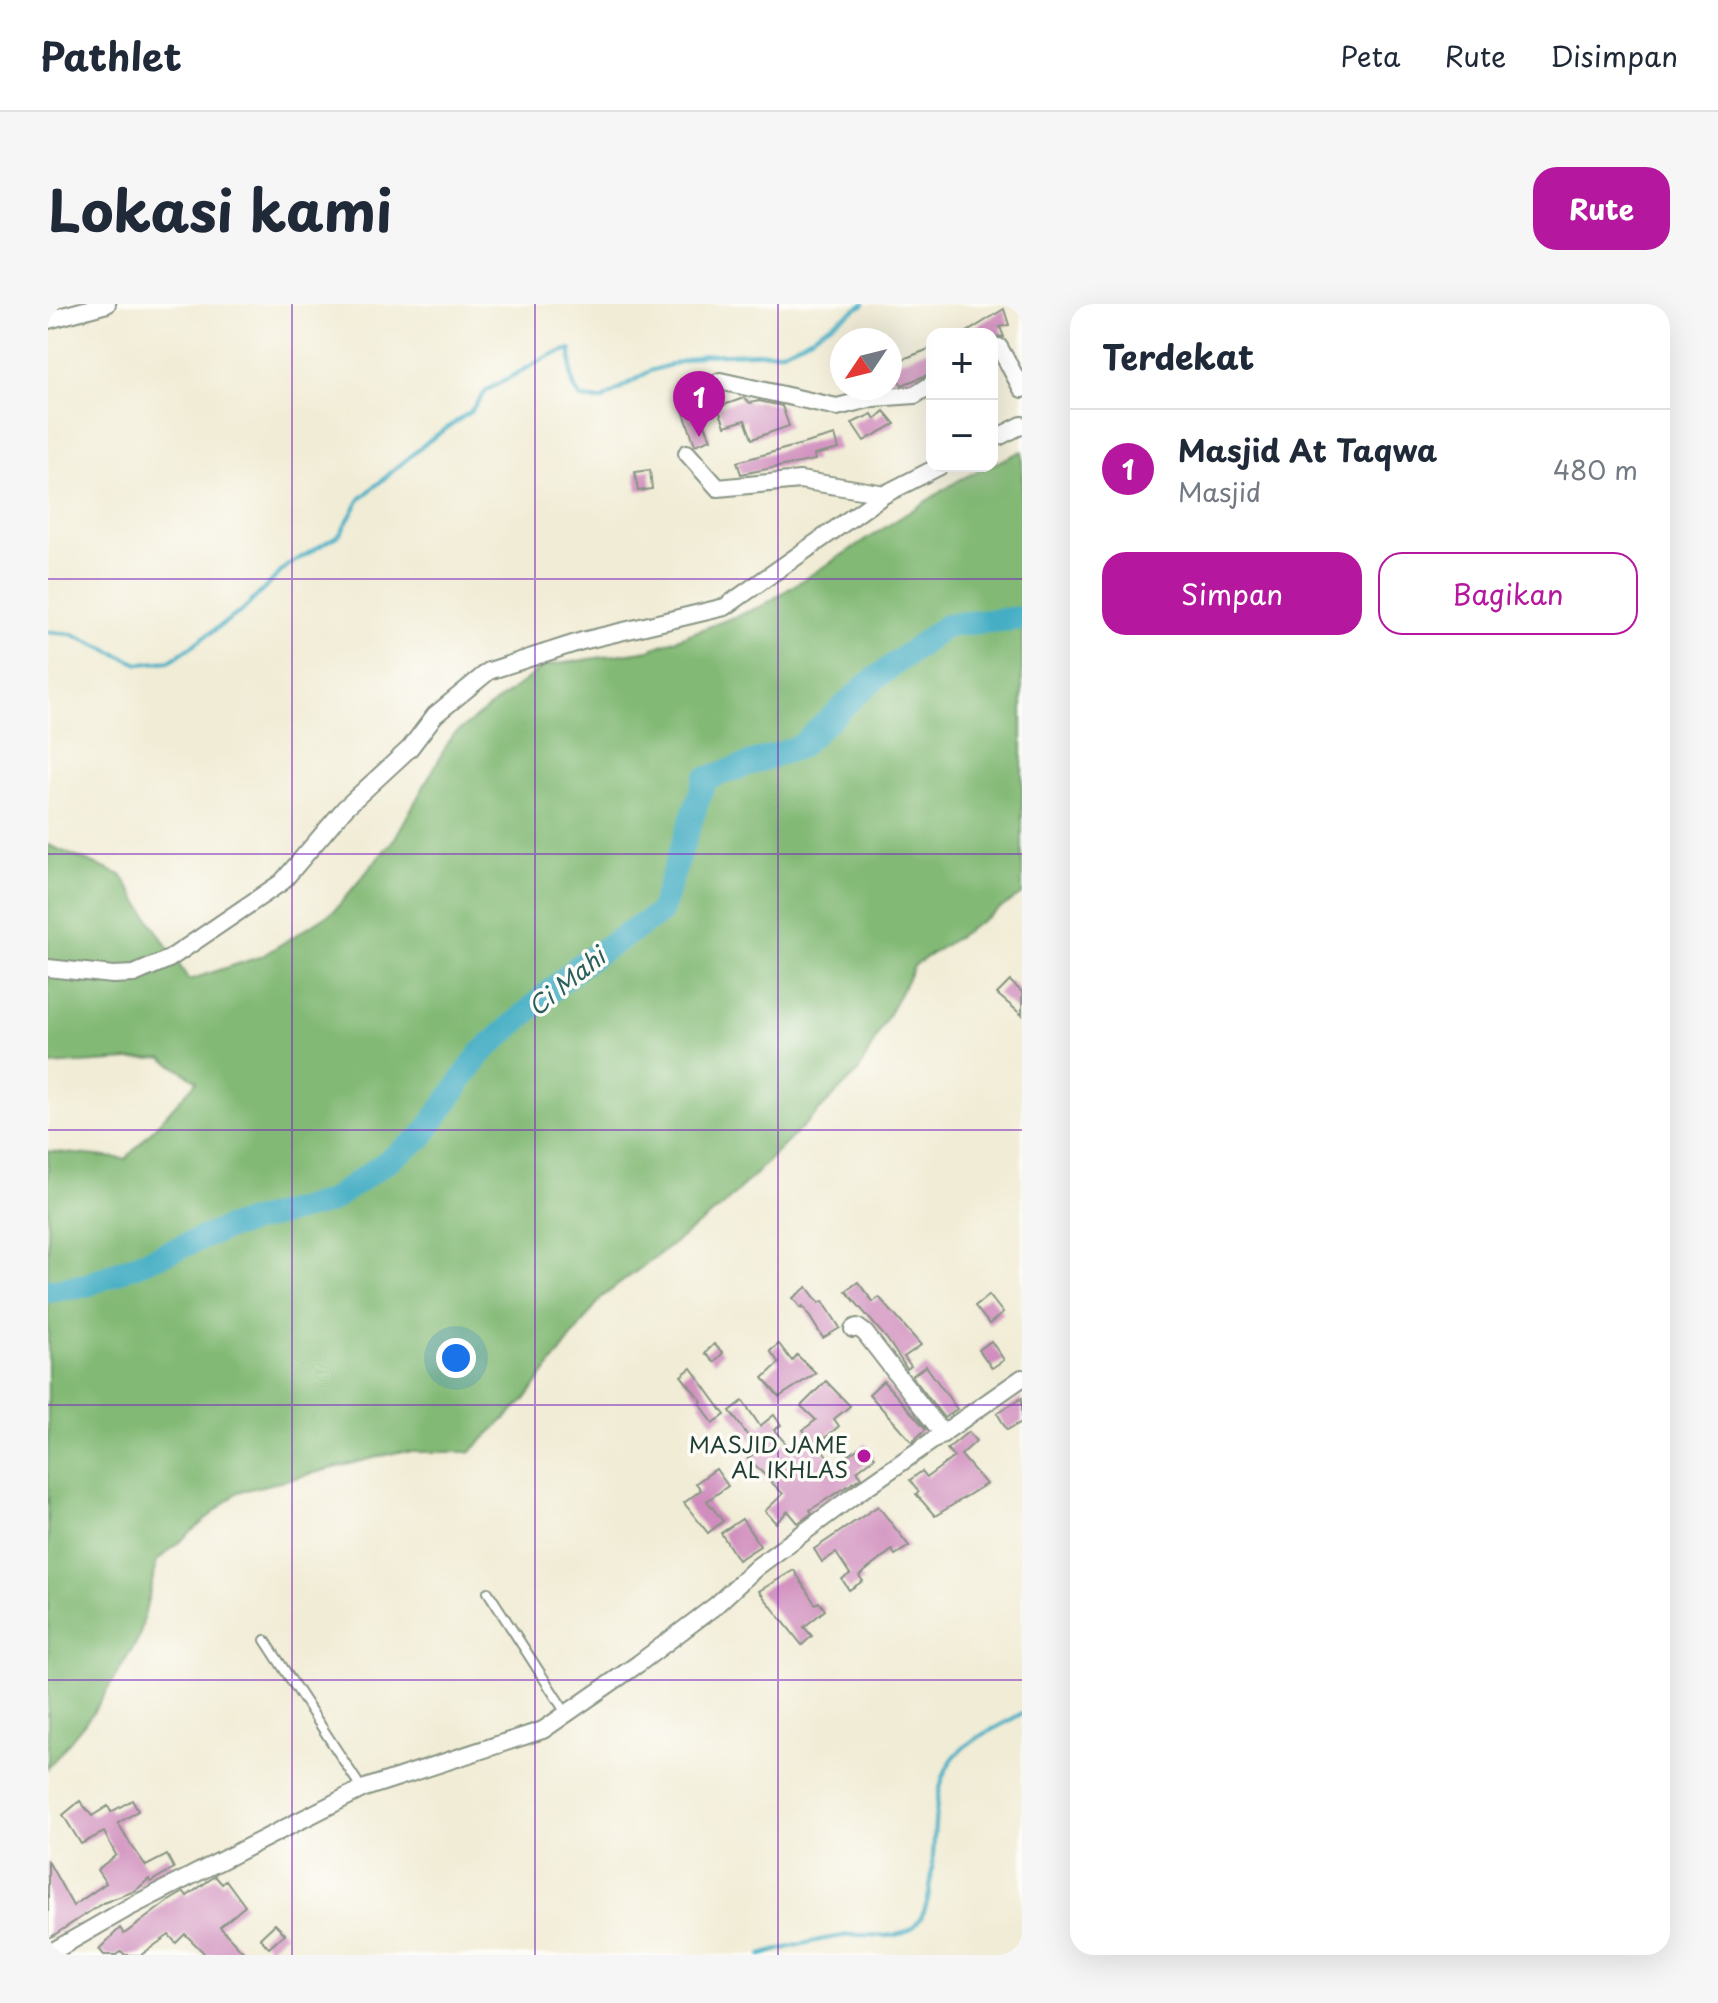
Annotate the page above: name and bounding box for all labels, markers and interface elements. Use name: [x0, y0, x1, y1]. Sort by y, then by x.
text: Pathlet: [40, 27, 182, 84]
text: Peta: [1340, 34, 1400, 77]
text: Rute: [1444, 34, 1506, 77]
text: Disimpan: [1550, 34, 1678, 77]
text: Lokasi kami: [48, 166, 392, 251]
button: Rute: [1533, 167, 1670, 250]
north arrow: [830, 328, 902, 400]
map controls: [926, 328, 998, 472]
button: +: [926, 328, 998, 400]
text: Terdekat: [1102, 330, 1254, 382]
pin: 1: [673, 371, 725, 437]
button: −: [926, 400, 998, 472]
text: Masjid At Taqwa: [1178, 427, 1437, 472]
text: 1: [1122, 450, 1134, 489]
text: 480 m: [1553, 450, 1638, 489]
text: Masjid: [1178, 472, 1261, 511]
button: Simpan: [1102, 552, 1362, 635]
button: Bagikan: [1378, 552, 1638, 635]
water label: Ci Mahi: [519, 936, 616, 1023]
your location: [436, 1338, 476, 1378]
place label: MASJID JAME AL IKHLAS: [689, 1427, 848, 1485]
marker: MASJID JAME AL IKHLAS: [855, 1447, 873, 1465]

